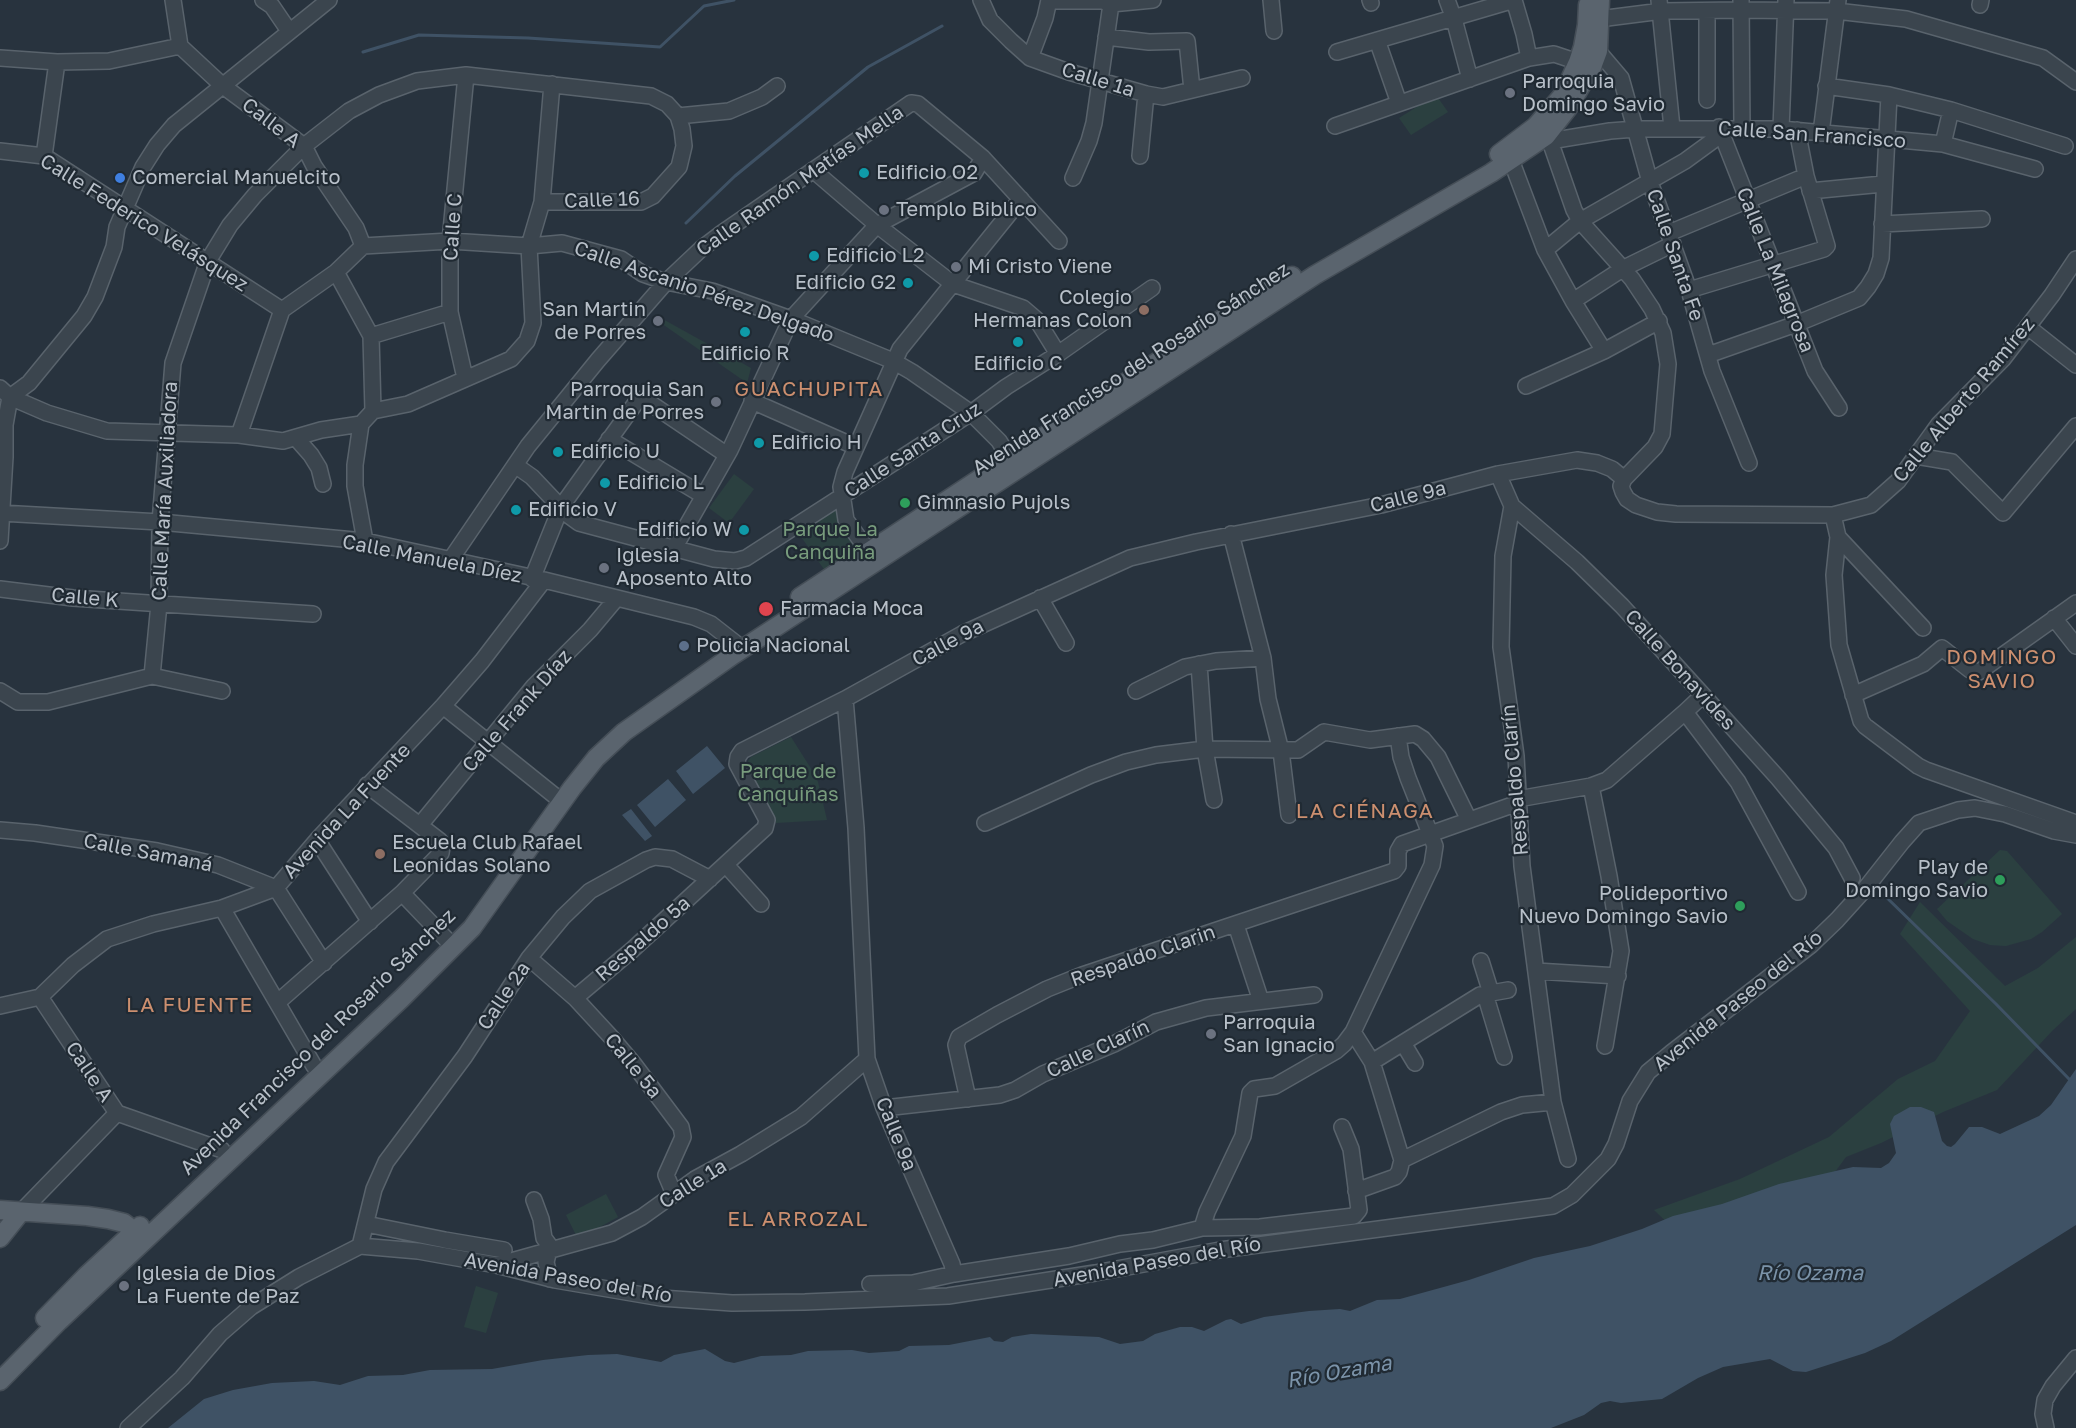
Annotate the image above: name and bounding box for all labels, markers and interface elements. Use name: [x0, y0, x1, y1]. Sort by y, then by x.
street label: Calle 1a: [1059, 58, 1137, 102]
place label: Parroquia Domingo Savio: [1522, 70, 1665, 117]
marker: Parroquia Domingo Savio: [1503, 86, 1517, 100]
street label: Calle A: [237, 93, 305, 153]
street label: Calle Ramón Matías Mella: [692, 100, 908, 262]
street label: Calle San Francisco: [1717, 116, 1907, 154]
street label: Calle Federico Velásquez: [36, 149, 252, 297]
place label: Edificio O2: [876, 161, 978, 185]
place label: Comercial Manuelcito: [132, 166, 340, 190]
marker: Edificio O2: [857, 166, 871, 180]
marker: Comercial Manuelcito: [113, 171, 127, 185]
street label: Calle La Milagrosa: [1731, 184, 1819, 356]
street label: Calle Santa Fe: [1641, 186, 1709, 324]
street label: Calle 16: [564, 187, 640, 213]
street label: Calle C: [439, 192, 467, 262]
place label: Templo Biblico: [896, 198, 1037, 222]
marker: Templo Biblico: [877, 203, 891, 217]
street label: Calle Ascanio Pérez Delgado: [571, 236, 837, 348]
place label: Edificio L2: [826, 244, 925, 268]
marker: Edificio L2: [807, 249, 821, 263]
place label: Mi Cristo Viene: [968, 255, 1112, 279]
street label: Avenida Francisco del Rosario Sánchez: [968, 257, 1294, 481]
marker: Mi Cristo Viene: [949, 260, 963, 274]
place label: Edificio G2: [795, 271, 896, 295]
marker: Edificio G2: [901, 276, 915, 290]
place label: Colegio Hermanas Colon: [973, 286, 1132, 333]
place label: San Martin de Porres: [542, 298, 646, 345]
marker: Colegio Hermanas Colon: [1137, 303, 1151, 317]
street label: Calle Alberto Ramírez: [1888, 313, 2040, 487]
marker: San Martin de Porres: [651, 314, 665, 328]
marker: Edificio R: [738, 325, 752, 339]
marker: Edificio C: [1011, 335, 1025, 349]
place label: Edificio R: [700, 342, 790, 366]
place label: Edificio C: [973, 352, 1063, 376]
district label: GUACHUPITA: [734, 376, 884, 402]
place label: Parroquia San Martin de Porres: [545, 378, 704, 425]
street label: Calle María Auxiliadora: [147, 381, 183, 601]
marker: Parroquia San Martin de Porres: [709, 395, 723, 409]
street label: Calle Santa Cruz: [840, 397, 986, 503]
place label: Edificio H: [771, 431, 862, 455]
marker: Edificio H: [752, 436, 766, 450]
place label: Edificio U: [570, 440, 660, 464]
marker: Edificio U: [551, 445, 565, 459]
place label: Edificio L: [617, 471, 704, 495]
marker: Edificio L: [598, 476, 612, 490]
street label: Calle 9a: [1367, 476, 1449, 518]
place label: Gimnasio Pujols: [917, 491, 1070, 515]
marker: Gimnasio Pujols: [898, 496, 912, 510]
place label: Edificio V: [528, 498, 617, 522]
marker: Edificio V: [509, 503, 523, 517]
place label: Edificio W: [637, 518, 732, 542]
park label: Parque La Canquiña: [782, 518, 878, 565]
marker: Edificio W: [737, 523, 751, 537]
street label: Calle Manuela Díez: [340, 530, 524, 588]
place label: Iglesia Aposento Alto: [616, 544, 752, 591]
marker: Iglesia Aposento Alto: [597, 561, 611, 575]
street label: Calle K: [50, 583, 120, 613]
place label: Farmacia Moca: [780, 597, 924, 621]
marker: Farmacia Moca: [757, 600, 775, 618]
street label: Calle Bonavides: [1620, 605, 1740, 735]
street label: Calle 9a: [908, 614, 988, 672]
place label: Policia Nacional: [696, 634, 850, 658]
marker: Policia Nacional: [677, 639, 691, 653]
district label: DOMINGO SAVIO: [1946, 644, 2058, 694]
street label: Calle Frank Díaz: [457, 645, 577, 777]
street label: Respaldo Clarín: [1496, 704, 1534, 856]
street label: Avenida La Fuente: [278, 738, 416, 884]
park label: Parque de Canquiñas: [737, 760, 839, 807]
district label: LA CIÉNAGA: [1296, 798, 1434, 824]
street label: Calle Samaná: [82, 829, 214, 877]
place label: Escuela Club Rafael Leonidas Solano: [392, 831, 582, 878]
marker: Escuela Club Rafael Leonidas Solano: [373, 847, 387, 861]
place label: Play de Domingo Savio: [1845, 856, 1988, 903]
marker: Play de Domingo Savio: [1993, 873, 2007, 887]
place label: Polideportivo Nuevo Domingo Savio: [1519, 882, 1728, 929]
street label: Respaldo 5a: [591, 891, 695, 987]
marker: Polideportivo Nuevo Domingo Savio: [1733, 899, 1747, 913]
street label: Avenida Francisco del Rosario Sánchez: [176, 904, 460, 1180]
street label: Respaldo Clarin: [1067, 920, 1219, 992]
street label: Avenida Paseo del Río: [1649, 925, 1827, 1077]
street label: Calle 2a: [473, 957, 535, 1035]
district label: LA FUENTE: [126, 992, 254, 1018]
place label: Parroquia San Ignacio: [1223, 1011, 1335, 1058]
street label: Calle Clarín: [1043, 1015, 1153, 1083]
marker: Parroquia San Ignacio: [1204, 1027, 1218, 1041]
street label: Calle 5a: [599, 1029, 667, 1103]
street label: Calle A: [60, 1037, 118, 1107]
street label: Calle 9a: [870, 1094, 922, 1174]
street label: Calle 1a: [655, 1154, 731, 1214]
district label: EL ARROZAL: [727, 1206, 869, 1232]
street label: Avenida Paseo del Río: [1051, 1232, 1263, 1292]
street label: Avenida Paseo del Río: [462, 1248, 674, 1308]
water label: Río Ozama: [1757, 1260, 1863, 1286]
place label: Iglesia de Dios La Fuente de Paz: [136, 1262, 299, 1309]
marker: Iglesia de Dios La Fuente de Paz: [117, 1279, 131, 1293]
water label: Río Ozama: [1285, 1350, 1393, 1394]

